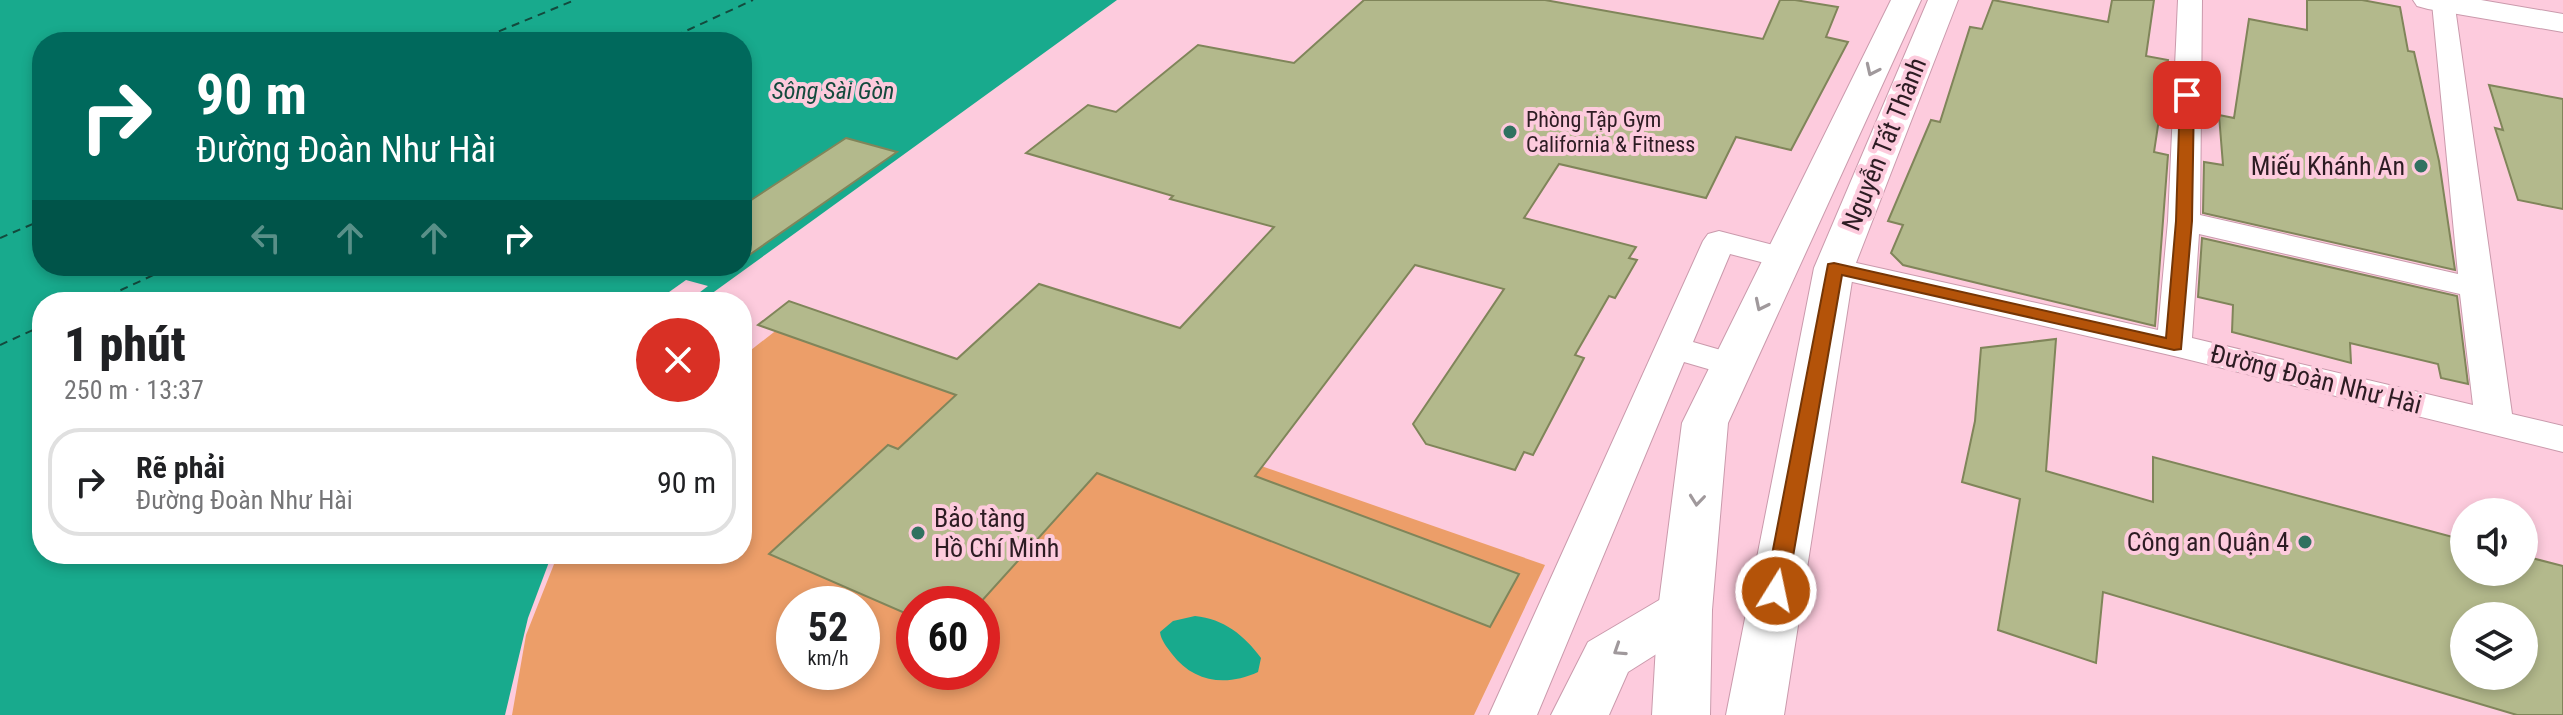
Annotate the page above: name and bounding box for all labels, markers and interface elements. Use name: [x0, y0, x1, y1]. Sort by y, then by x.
street label: Nguyễn Tất Thành: [1836, 53, 1932, 235]
pin: [2153, 61, 2221, 129]
text: 90 m: [196, 62, 307, 128]
one-way arrow: [1866, 62, 1882, 77]
icon: right: [64, 64, 168, 168]
icon: arrive: [2165, 73, 2209, 117]
water label: Sông Sài Gòn: [772, 77, 894, 105]
place label: Phòng Tập Gym California & Fitness: [1526, 107, 1695, 157]
marker: Phòng Tập Gym California & Fitness: [1501, 123, 1519, 141]
text: Đường Đoàn Như Hài: [196, 129, 496, 171]
place label: Miếu Khánh An: [2251, 151, 2405, 181]
marker: Miếu Khánh An: [2412, 157, 2430, 175]
icon: left: [244, 216, 288, 260]
icon: ahead: [328, 216, 372, 260]
icon: ahead: [412, 216, 456, 260]
icon: right: [496, 216, 540, 260]
one-way arrow: [1755, 297, 1771, 312]
text: 1 phút: [64, 316, 186, 373]
button: close: [636, 318, 720, 402]
street label: Đường Đoàn Như Hài: [2207, 338, 2425, 420]
text: 250 m · 13:37: [64, 375, 204, 405]
text: Rẽ phải: [136, 450, 225, 485]
icon: right: [68, 460, 112, 504]
text: 90 m: [657, 465, 716, 500]
text: Đường Đoàn Như Hài: [136, 485, 353, 515]
one-way arrow: [1688, 494, 1705, 507]
map controls: [2450, 498, 2538, 690]
button: sound: [2450, 498, 2538, 586]
place label: Bảo tàng Hồ Chí Minh: [934, 503, 1059, 563]
marker: Bảo tàng Hồ Chí Minh: [909, 524, 927, 542]
place label: Công an Quận 4: [2127, 527, 2289, 557]
marker: Công an Quận 4: [2296, 533, 2314, 551]
position arrow: [1734, 549, 1818, 633]
speed limit sign: 60: [896, 586, 1000, 690]
button: layers: [2450, 602, 2538, 690]
text: 52: [808, 604, 848, 651]
one-way arrow: [1613, 641, 1628, 656]
text: km/h: [807, 646, 849, 670]

